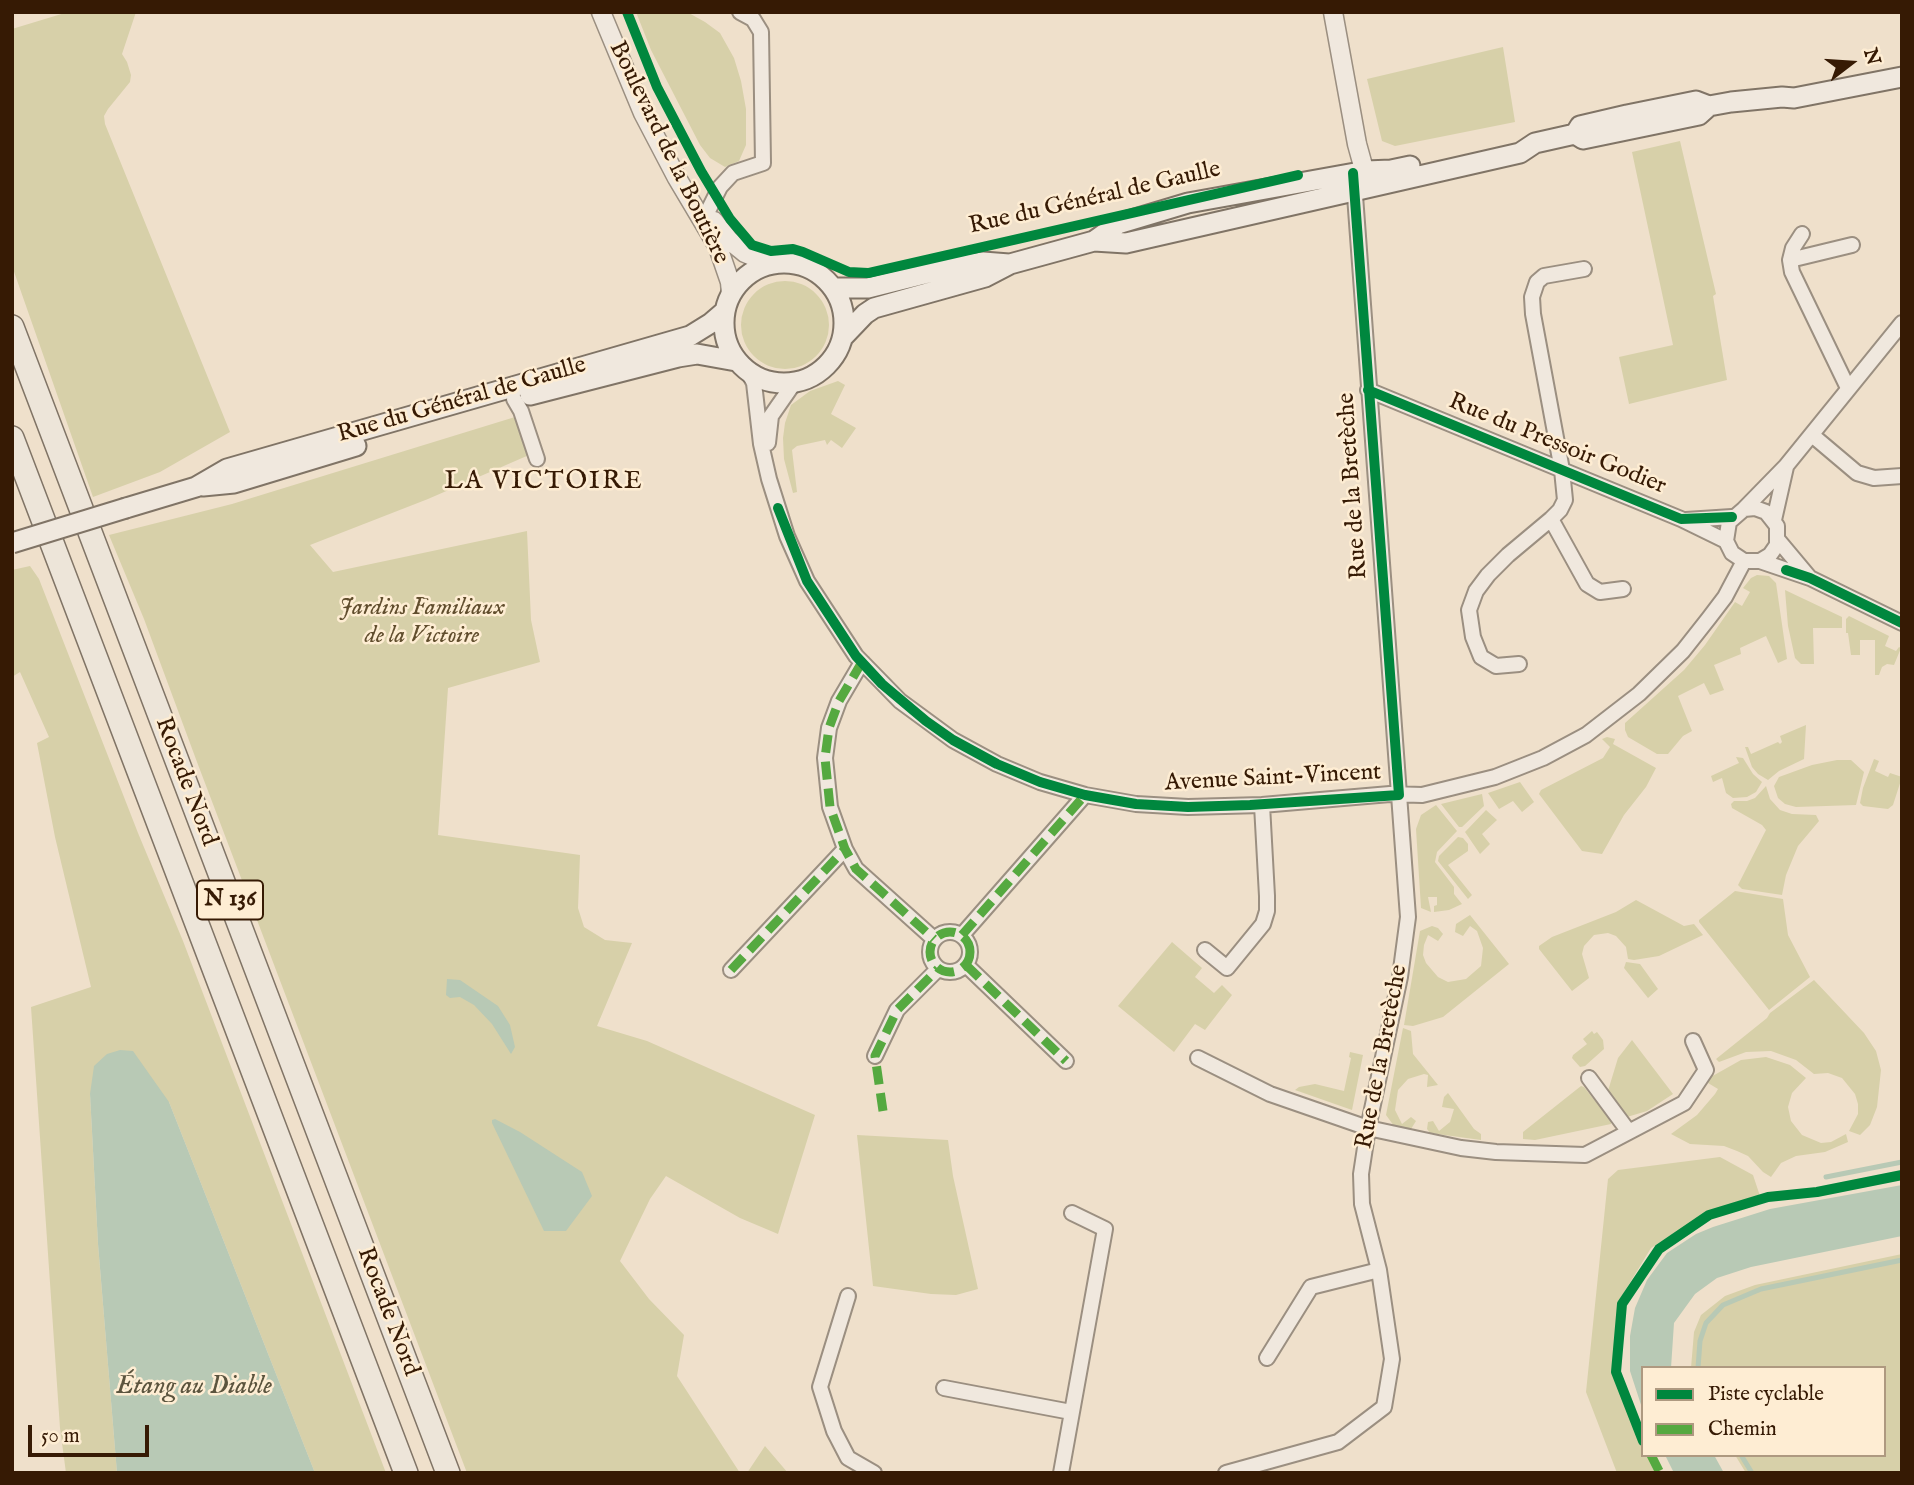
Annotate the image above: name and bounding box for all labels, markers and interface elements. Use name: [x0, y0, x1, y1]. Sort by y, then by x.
north arrow: [1816, 28, 1886, 98]
street label: Boulevard de la Boutière: [602, 37, 734, 269]
text: N: [1857, 45, 1885, 68]
street label: Rue du Général de Gaulle: [966, 156, 1224, 242]
street label: Rue du Général de Gaulle: [334, 352, 590, 450]
street label: Rue du Pressoir Godier: [1444, 388, 1670, 502]
street label: Rue de la Bretèche: [1333, 392, 1375, 580]
district label: LA VICTOIRE: [446, 467, 642, 499]
park label: Jardins Familiaux de la Victoire: [339, 595, 505, 651]
street label: Rocade Nord: [147, 714, 223, 850]
street label: Avenue Saint-Vincent: [1164, 759, 1382, 799]
road number: N 136: [197, 880, 263, 920]
street label: Rue de la Bretèche: [1351, 962, 1415, 1152]
street label: Rocade Nord: [349, 1244, 425, 1380]
legend: [1641, 1366, 1886, 1457]
water label: Étang au Diable: [116, 1372, 272, 1404]
text: Piste cyclable: [1708, 1381, 1824, 1408]
scale bar: [32, 1412, 152, 1456]
text: Chemin: [1708, 1416, 1777, 1443]
text: 50 m: [41, 1423, 80, 1450]

